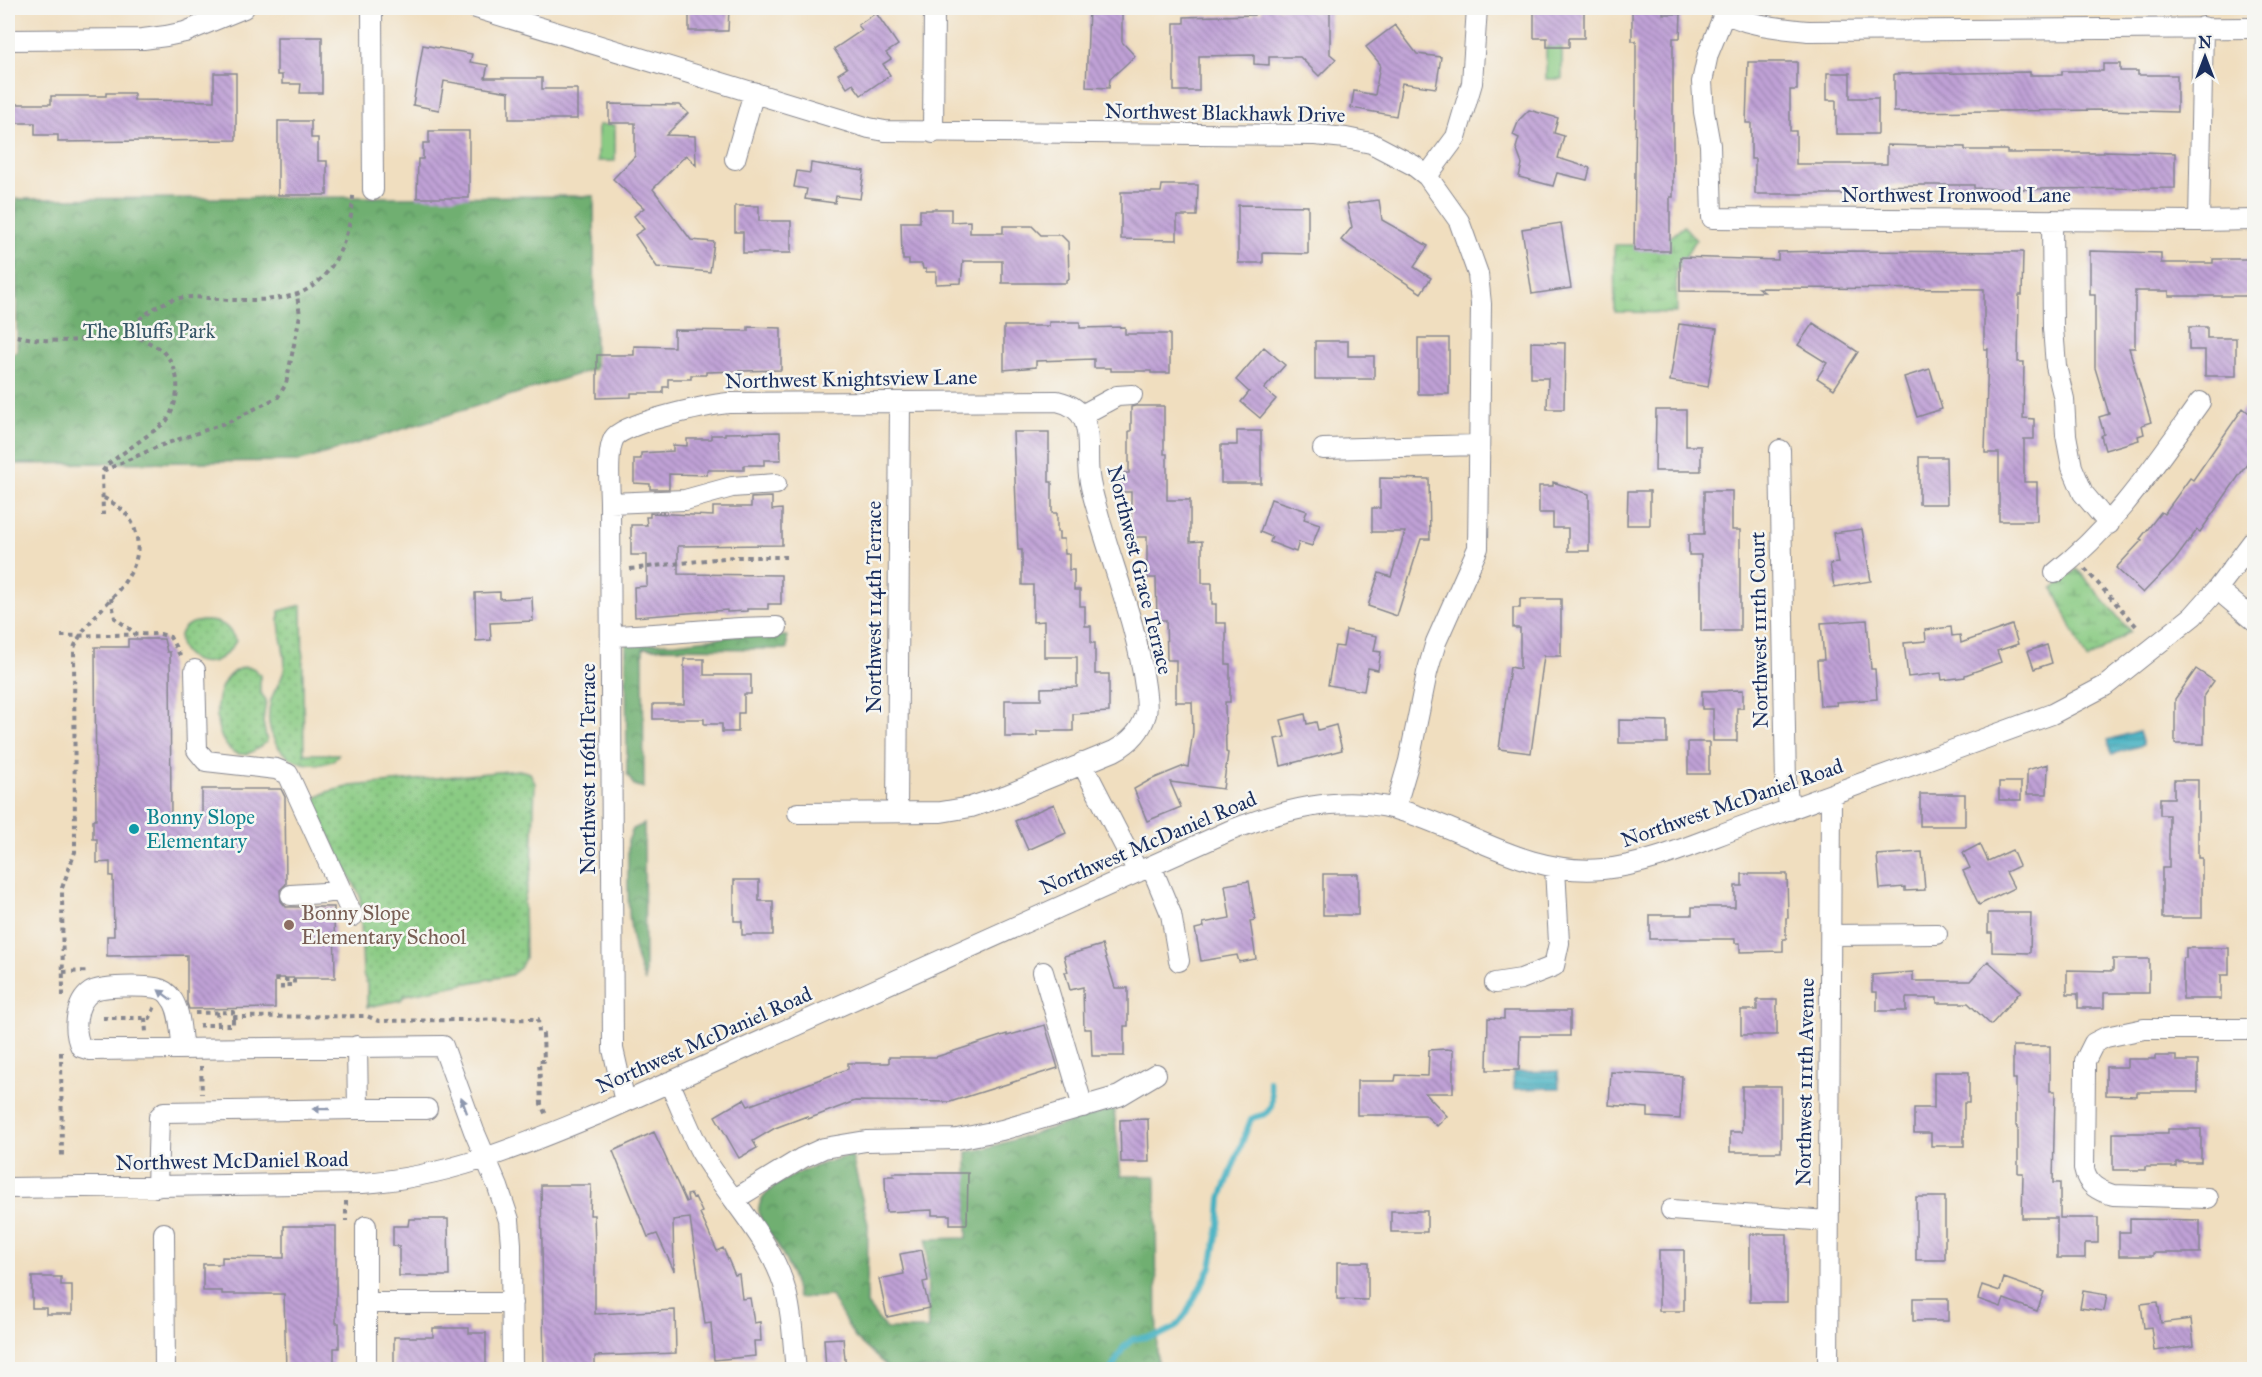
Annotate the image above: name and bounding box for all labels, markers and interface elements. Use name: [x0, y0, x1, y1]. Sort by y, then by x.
north arrow: [2175, 27, 2235, 87]
text: N: [2198, 33, 2212, 52]
street label: Northwest Blackhawk Drive: [1104, 98, 1346, 128]
street label: Northwest Ironwood Lane: [1841, 182, 2071, 208]
park label: The Bluffs Park: [83, 318, 216, 344]
street label: Northwest Knightsview Lane: [724, 364, 978, 394]
street label: Northwest Grace Terrace: [1101, 463, 1179, 678]
street label: Northwest 114th Terrace: [861, 501, 887, 713]
street label: Northwest 111th Court: [1744, 531, 1774, 729]
street label: Northwest 116th Terrace: [575, 663, 601, 875]
street label: Northwest McDaniel Road: [1618, 753, 1847, 853]
street label: Northwest McDaniel Road: [1036, 785, 1261, 901]
place label: Bonny Slope Elementary: [146, 804, 255, 854]
marker: Bonny Slope Elementary: [127, 822, 141, 836]
place label: Bonny Slope Elementary School: [301, 900, 466, 950]
marker: Bonny Slope Elementary School: [282, 918, 296, 932]
street label: Northwest 111th Avenue: [1790, 977, 1820, 1186]
street label: Northwest McDaniel Road: [592, 981, 816, 1099]
one-way arrow: [157, 989, 173, 1001]
one-way arrow: [459, 1096, 469, 1114]
one-way arrow: [311, 1104, 330, 1114]
street label: Northwest McDaniel Road: [115, 1146, 349, 1176]

